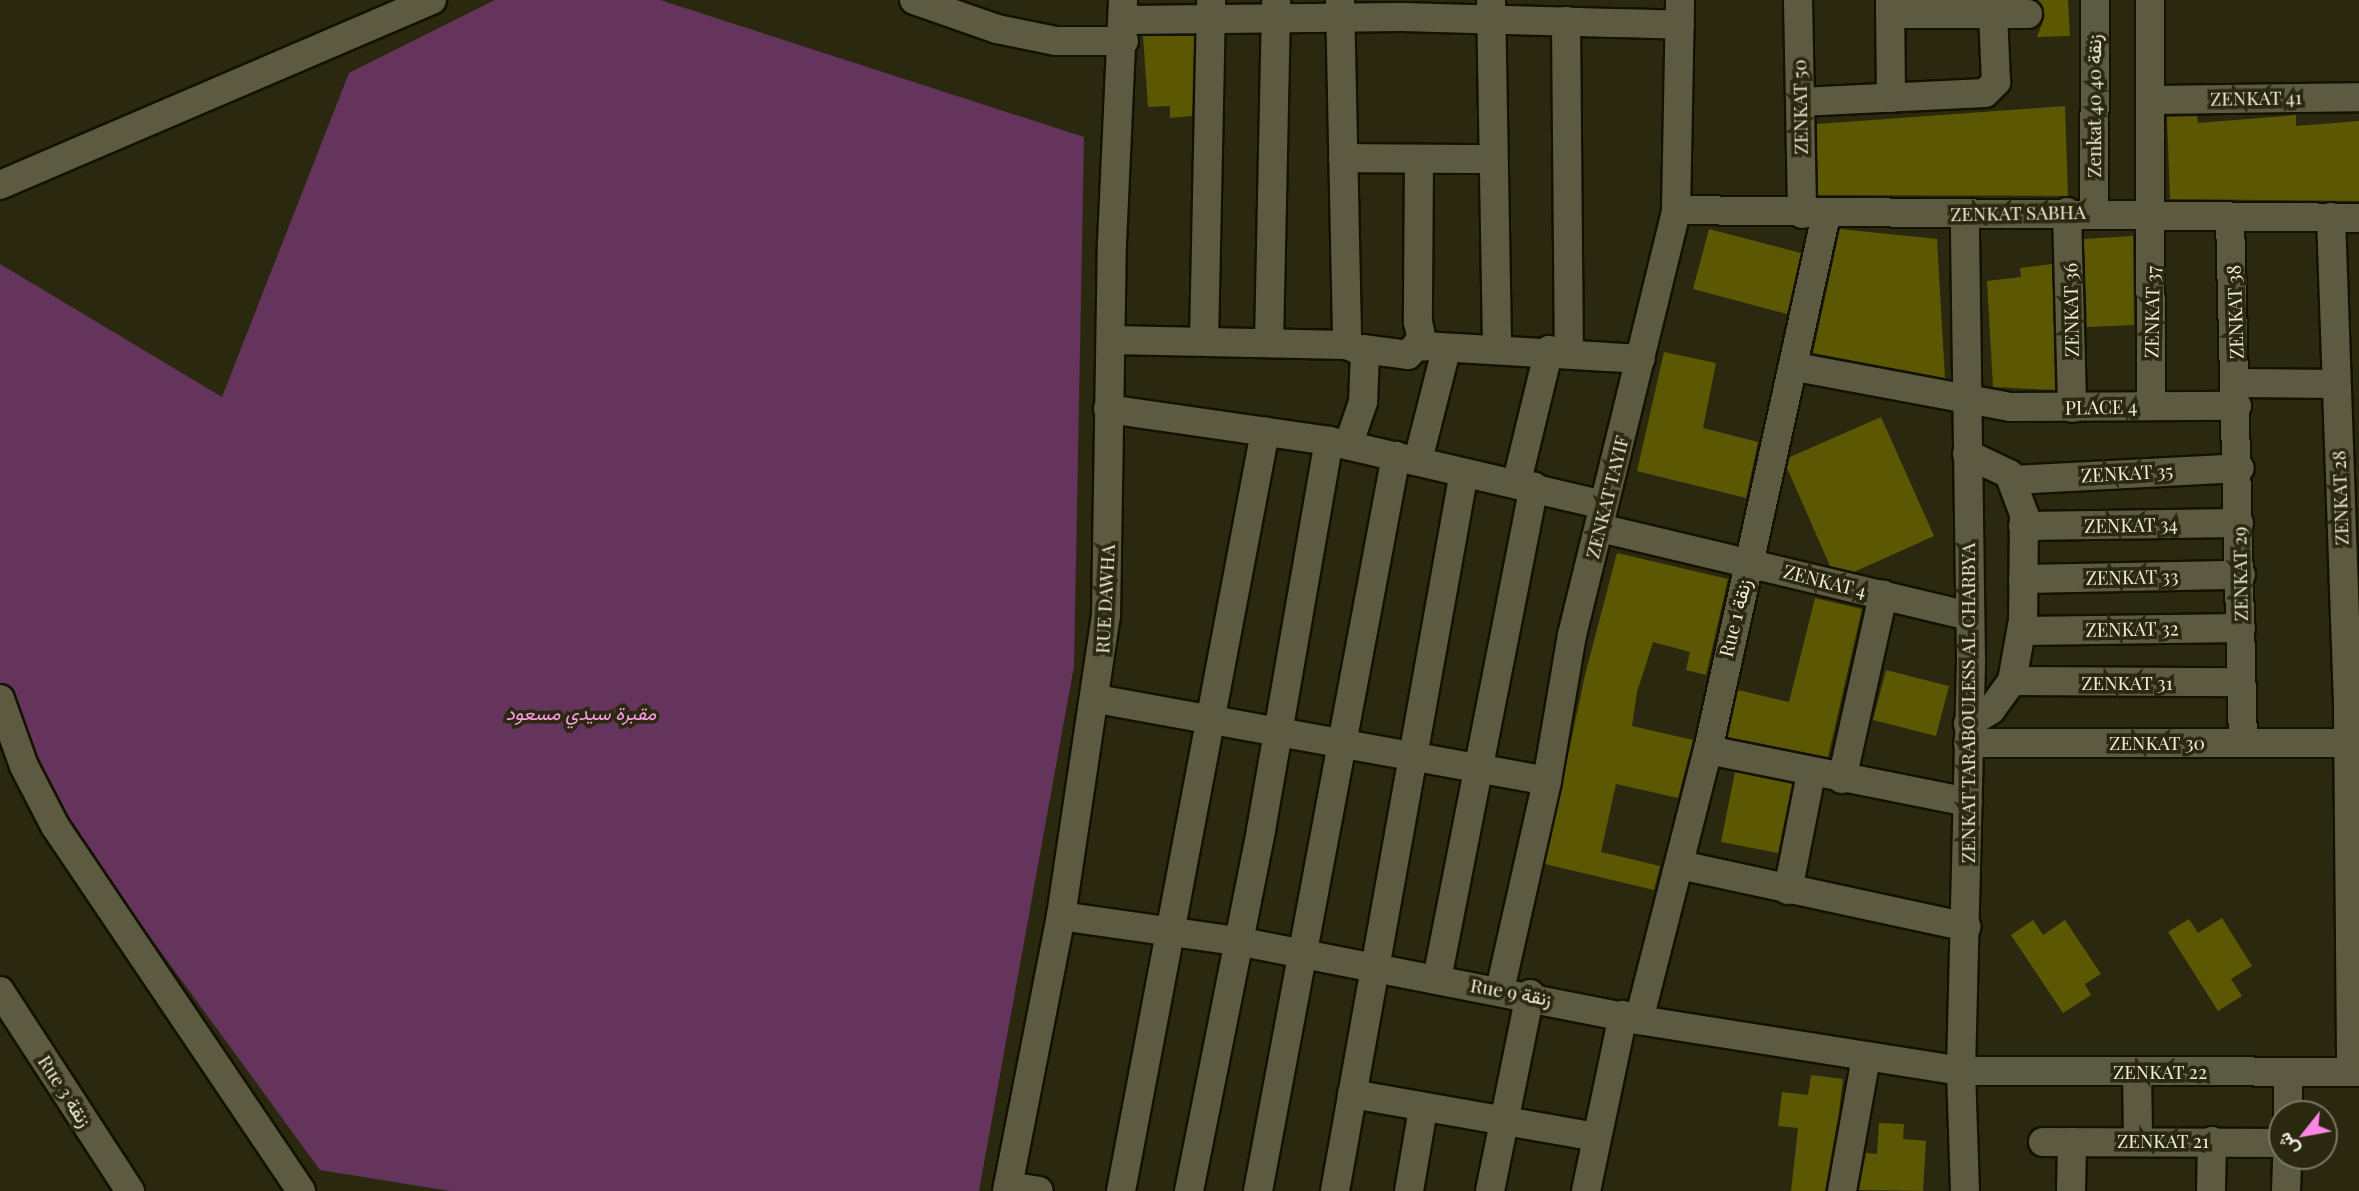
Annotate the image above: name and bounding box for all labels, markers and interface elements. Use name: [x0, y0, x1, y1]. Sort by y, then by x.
street label: Zenkat 40 زنقة 40: [2083, 34, 2105, 178]
street label: ZENKAT 50: [1788, 59, 1812, 155]
street label: ZENKAT 41: [2209, 86, 2303, 110]
street label: ZENKAT SABHA: [1950, 200, 2086, 226]
street label: ZENKAT 36: [2059, 262, 2083, 358]
street label: ZENKAT 38: [2222, 264, 2248, 360]
street label: ZENKAT 37: [2140, 266, 2164, 358]
street label: PLACE 4: [2064, 395, 2138, 419]
street label: ZENKAT TAYIF: [1581, 433, 1633, 561]
street label: ZENKAT 28: [2327, 450, 2353, 546]
street label: ZENKAT 35: [2080, 459, 2174, 487]
street label: ZENKAT 34: [2084, 513, 2178, 537]
street label: ZENKAT 29: [2228, 526, 2252, 622]
street label: ZENKAT TARABOULESS AL CHARBYA: [1957, 542, 1979, 864]
street label: RUE DAWHA: [1091, 544, 1119, 654]
street label: ZENKAT 4: [1781, 560, 1869, 602]
street label: ZENKAT 33: [2085, 565, 2179, 589]
street label: Rue 1 زنقة: [1714, 577, 1756, 659]
street label: ZENKAT 32: [2085, 617, 2179, 641]
street label: ZENKAT 31: [2081, 672, 2173, 694]
park label: مقبرة سيدي مسعود: [506, 702, 656, 724]
street label: ZENKAT 30: [2109, 732, 2205, 754]
street label: Rue 9 زنقة: [1469, 974, 1553, 1010]
street label: Rue 3 زنقة: [33, 1051, 97, 1131]
street label: ZENKAT 22: [2113, 1061, 2207, 1083]
north arrow: [2268, 1100, 2338, 1170]
text: ش: [2270, 1128, 2304, 1161]
street label: ZENKAT 21: [2117, 1130, 2209, 1152]

